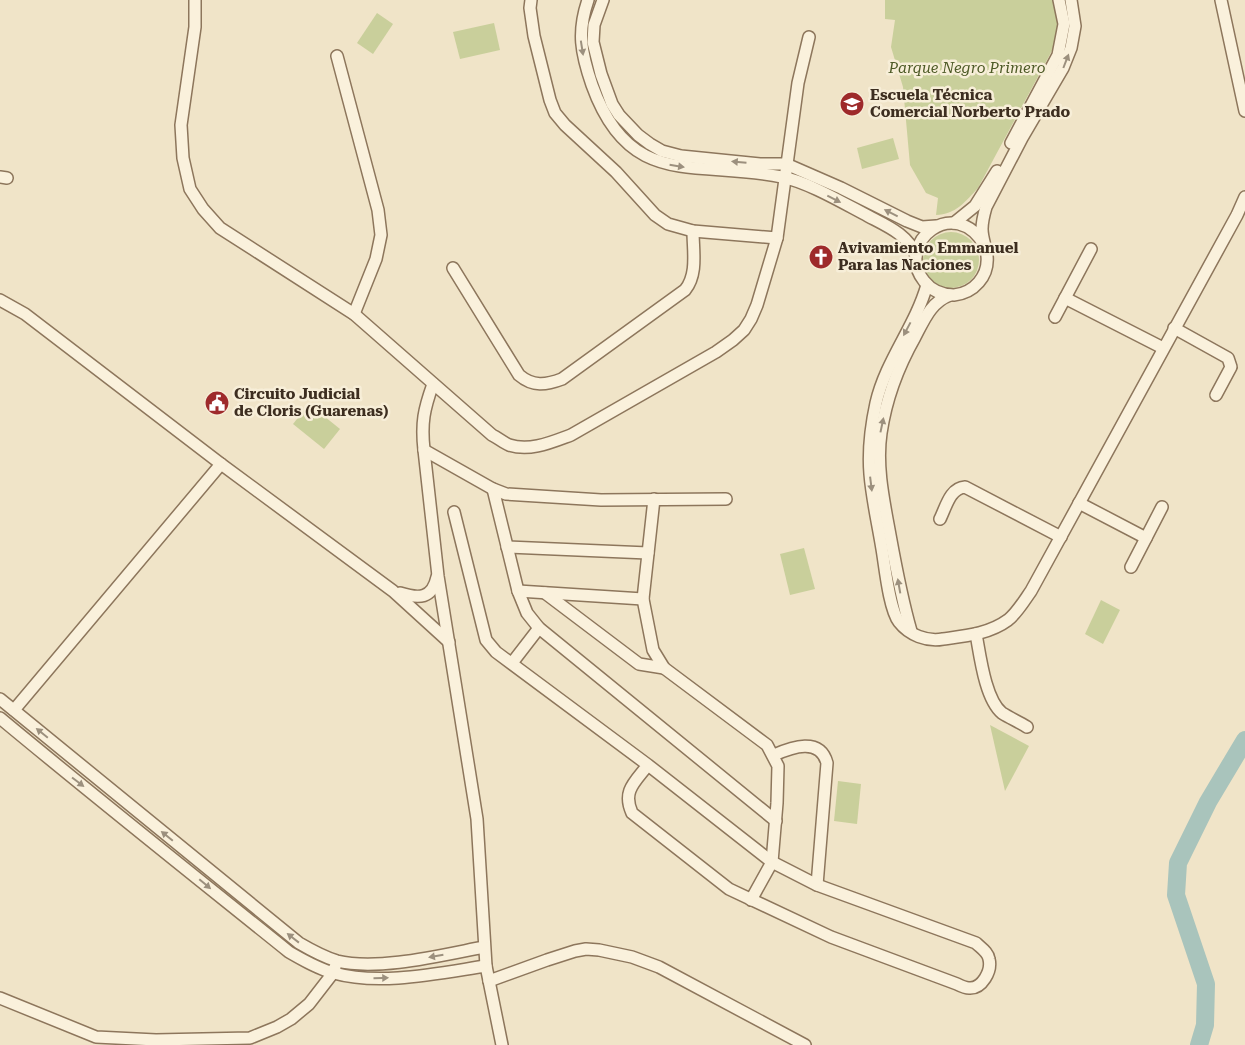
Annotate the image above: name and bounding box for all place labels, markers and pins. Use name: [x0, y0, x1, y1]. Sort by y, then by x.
place label: Escuela Técnica Comercial Norberto Prado: [870, 86, 1071, 121]
school or university icon: Escuela Técnica Comercial Norberto Prado: [839, 91, 865, 117]
place label: Avivamiento Emmanuel Para las Naciones: [838, 239, 1018, 274]
church icon: Avivamiento Emmanuel Para las Naciones: [808, 244, 834, 270]
place label: Circuito Judicial de Cloris (Guarenas): [234, 385, 388, 420]
public building icon: Circuito Judicial de Cloris (Guarenas): [204, 390, 230, 416]

